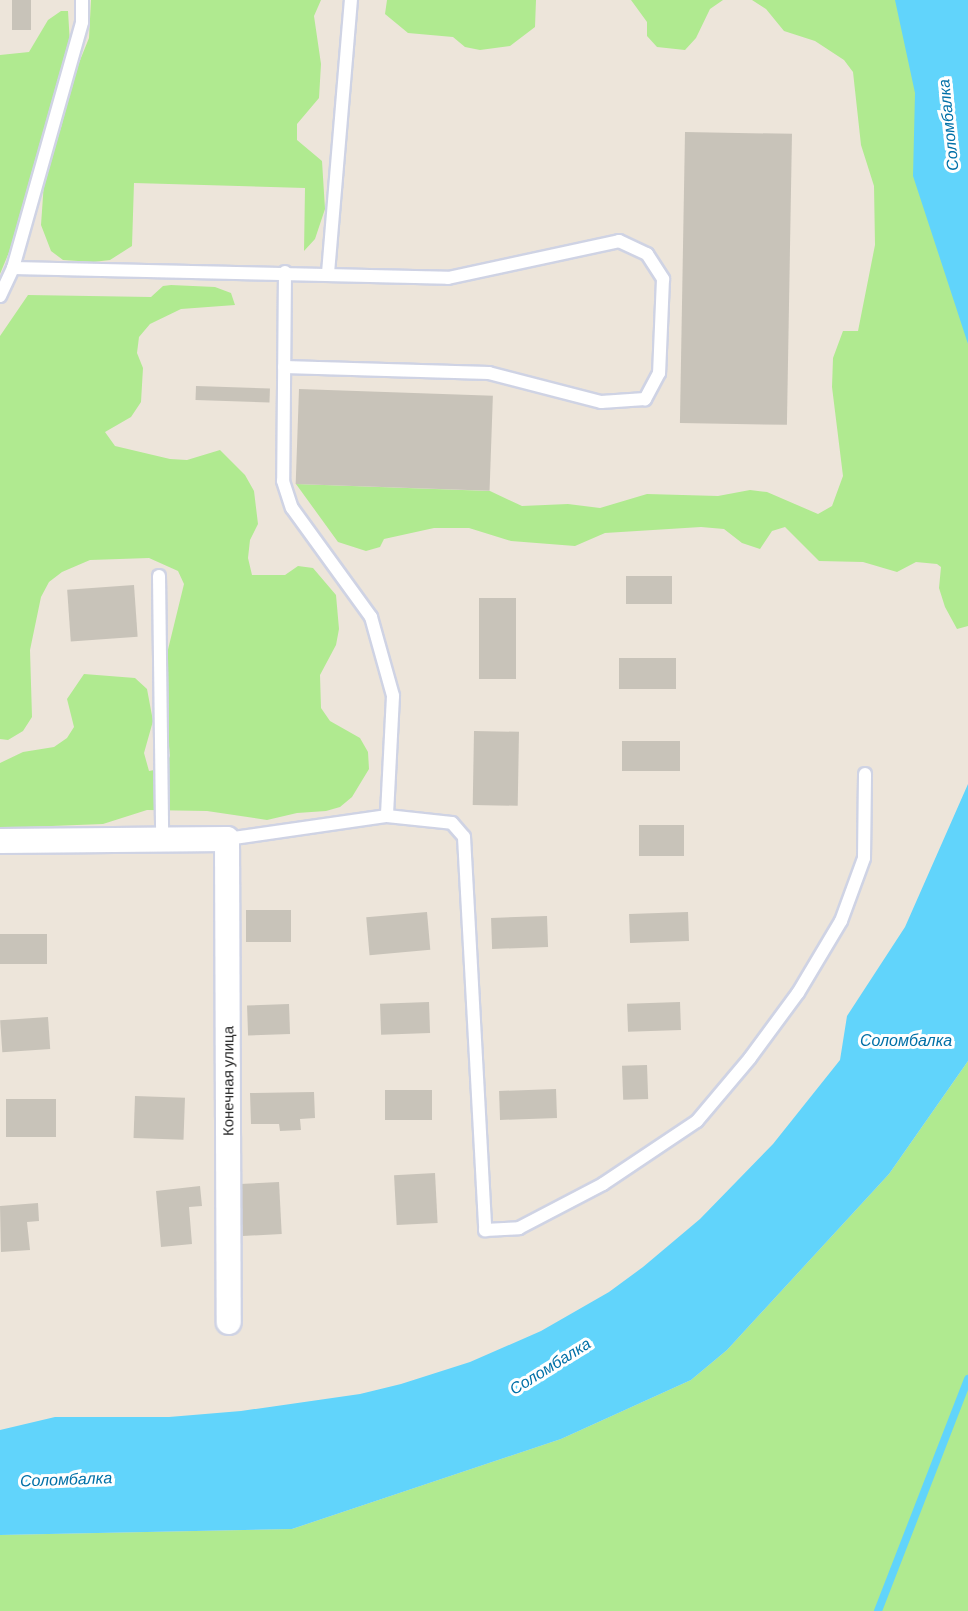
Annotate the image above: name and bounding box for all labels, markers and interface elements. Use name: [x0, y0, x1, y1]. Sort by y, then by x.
water label: Соломбалка: [934, 78, 962, 172]
street label: Конечная улица: [219, 1026, 237, 1136]
water label: Соломбалка: [860, 1030, 952, 1050]
water label: Соломбалка: [506, 1333, 594, 1399]
water label: Соломбалка: [20, 1468, 112, 1490]

